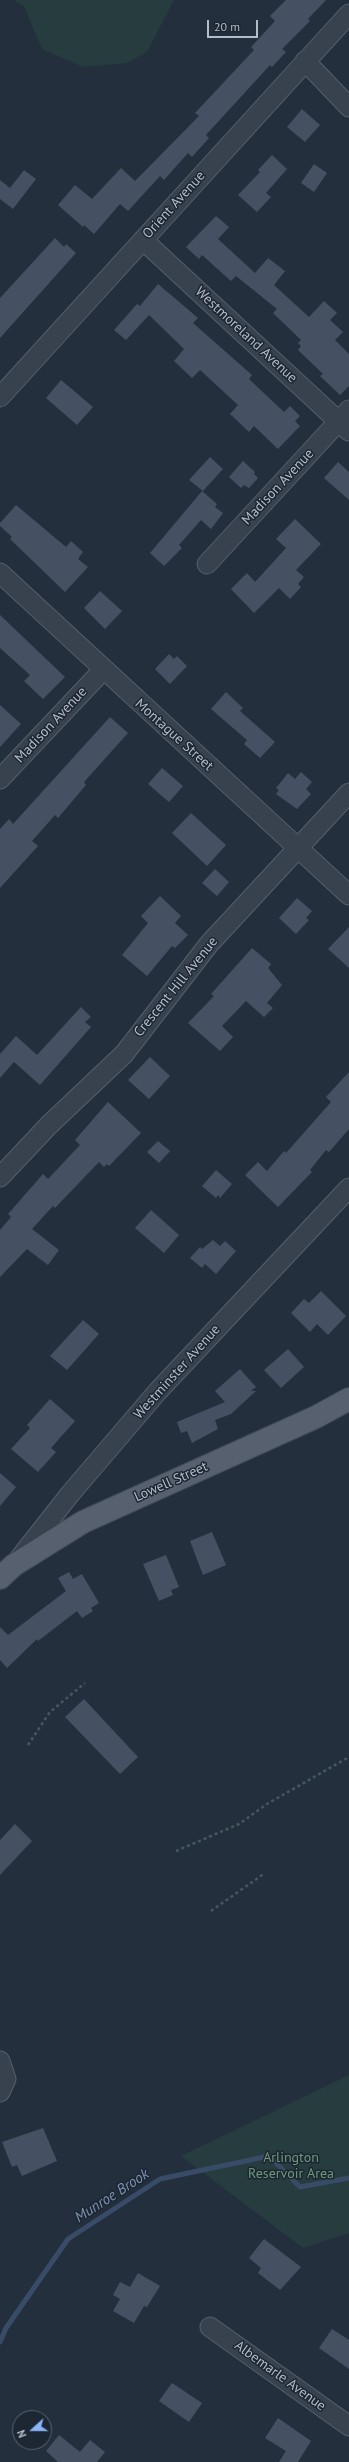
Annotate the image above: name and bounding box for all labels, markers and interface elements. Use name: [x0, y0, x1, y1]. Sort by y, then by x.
scale bar: [209, 12, 260, 38]
text: 20 m: [214, 19, 240, 34]
street label: Orient Avenue: [139, 168, 209, 242]
street label: Westmoreland Avenue: [192, 283, 300, 387]
street label: Madison Avenue: [239, 446, 317, 528]
street label: Madison Avenue: [12, 684, 90, 766]
street label: Montague Street: [131, 695, 217, 775]
street label: Crescent Hill Avenue: [131, 934, 221, 1040]
street label: Westminster Avenue: [130, 1321, 224, 1423]
street label: Lowell Street: [132, 1458, 210, 1506]
park label: Arlington Reservoir Area: [248, 2150, 334, 2182]
water label: Munroe Brook: [71, 2165, 153, 2227]
street label: Albemarle Avenue: [231, 2337, 329, 2415]
north arrow: [12, 2410, 52, 2450]
text: N: [14, 2428, 30, 2440]

